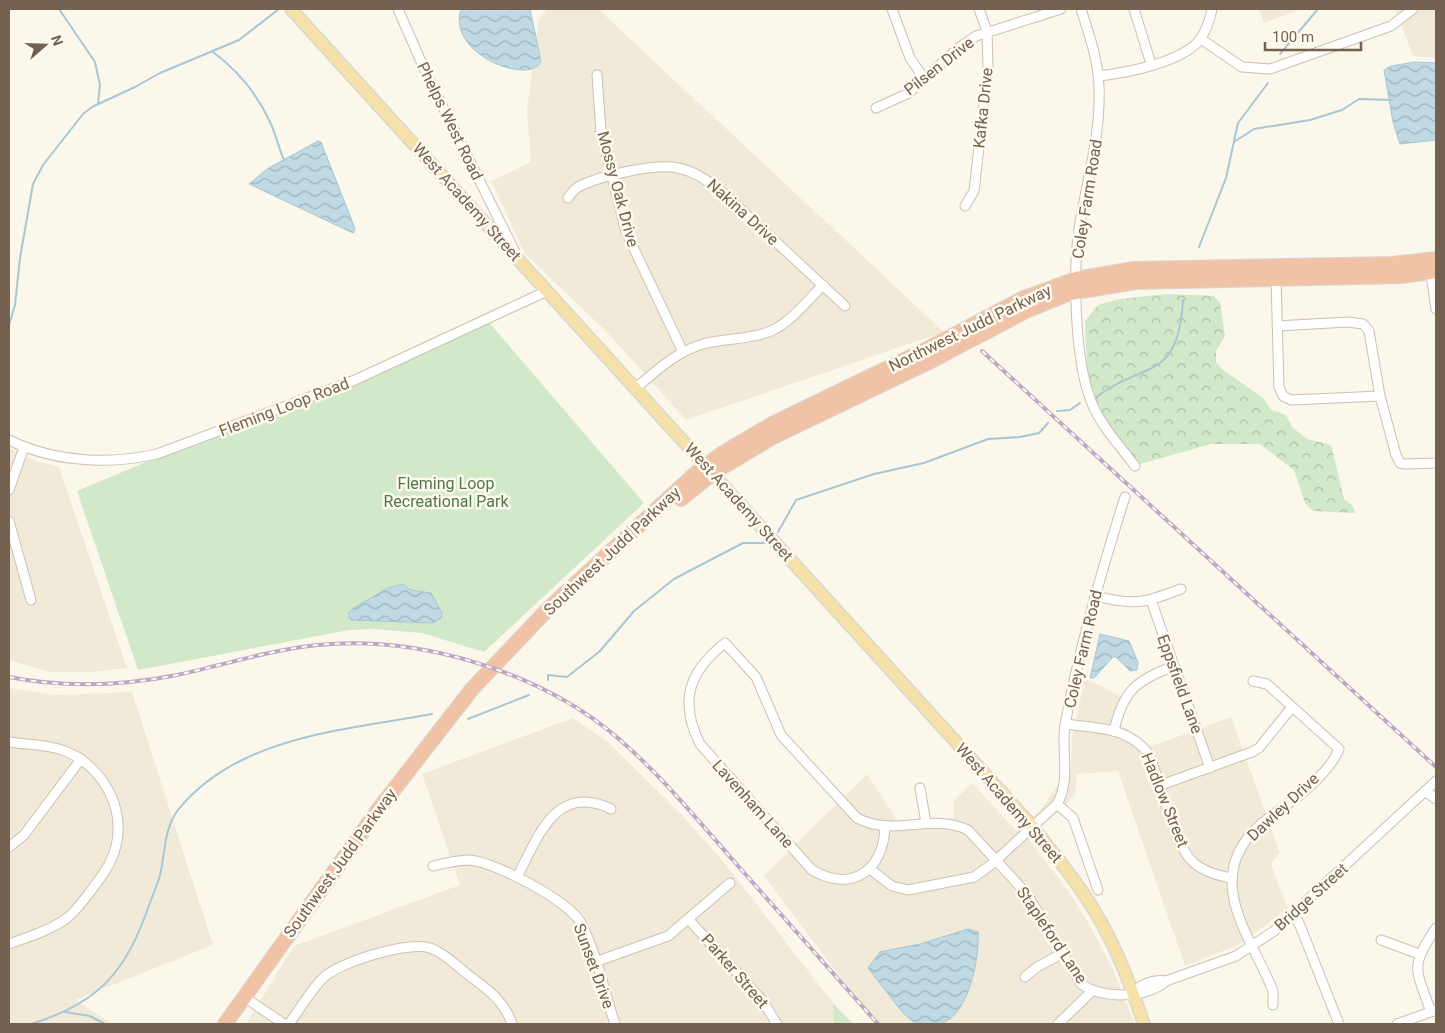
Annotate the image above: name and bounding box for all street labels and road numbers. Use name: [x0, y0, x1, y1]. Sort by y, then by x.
street label: Pilsen Drive: [900, 33, 978, 99]
street label: Phelps West Road: [413, 59, 487, 183]
street label: Kafka Drive: [969, 67, 997, 149]
street label: Mossy Oak Drive: [593, 129, 643, 249]
street label: Coley Farm Road: [1068, 138, 1106, 260]
street label: West Academy Street: [409, 139, 525, 265]
street label: Nakina Drive: [703, 175, 783, 249]
street label: Northwest Judd Parkway: [886, 280, 1055, 376]
street label: Fleming Loop Road: [216, 373, 352, 441]
street label: West Academy Street: [681, 439, 797, 565]
street label: Southwest Judd Parkway: [540, 483, 684, 619]
street label: Coley Farm Road: [1060, 588, 1106, 710]
street label: Eppsfield Lane: [1153, 632, 1207, 736]
street label: West Academy Street: [952, 739, 1066, 867]
street label: Hadlow Street: [1137, 750, 1193, 850]
street label: Lavenham Lane: [708, 756, 798, 852]
street label: Dawley Drive: [1243, 769, 1323, 845]
street label: Southwest Judd Parkway: [280, 784, 401, 941]
street label: Bridge Street: [1270, 859, 1352, 935]
street label: Stapleford Lane: [1013, 883, 1091, 987]
street label: Sunset Drive: [570, 921, 618, 1011]
street label: Parker Street: [698, 930, 772, 1012]

